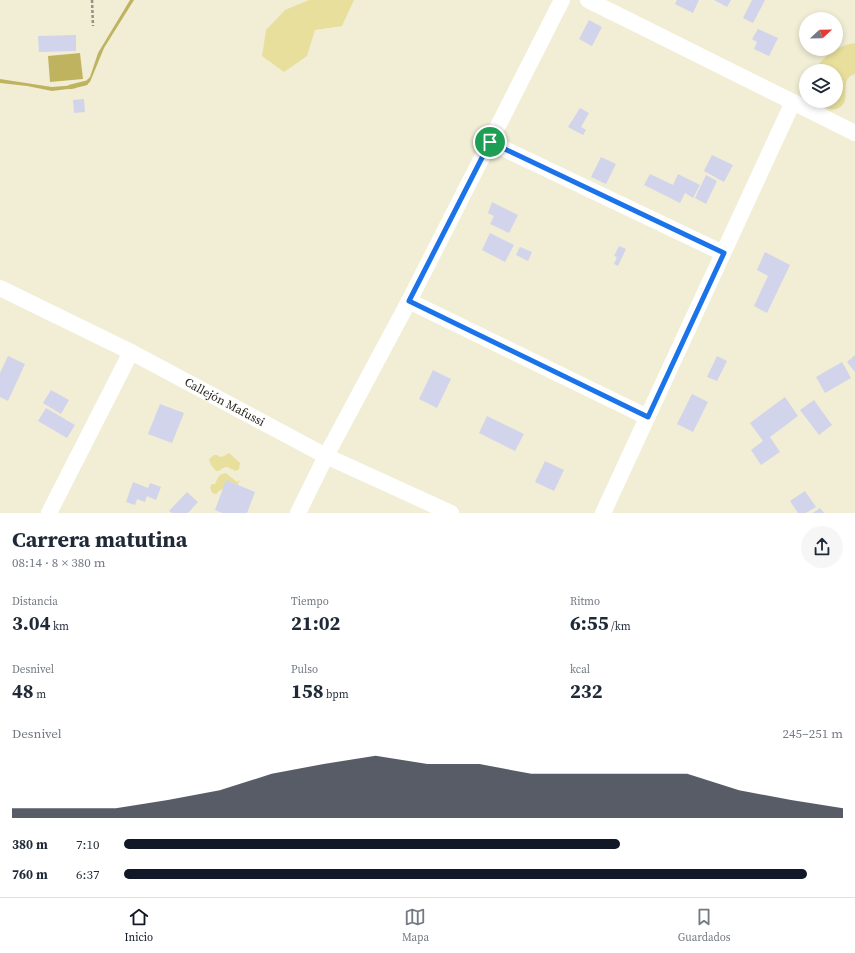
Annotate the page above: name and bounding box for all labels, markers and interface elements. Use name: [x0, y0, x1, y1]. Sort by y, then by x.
north arrow: [799, 12, 843, 56]
map controls: [799, 12, 843, 108]
button: layers: [799, 64, 843, 108]
pin: [473, 125, 507, 159]
icon: arrive: [479, 131, 501, 153]
street label: Callejón Mafussi: [182, 374, 268, 430]
text: Carrera matutina: [12, 524, 187, 554]
button: share: [801, 526, 843, 568]
text: 08:14 · 8 × 380 m: [12, 554, 106, 571]
text: Distancia: [12, 594, 58, 609]
text: Tiempo: [291, 594, 329, 609]
text: Ritmo: [570, 594, 600, 609]
text: 3.04: [12, 609, 51, 637]
text: 21:02: [291, 609, 340, 637]
text: 6:55: [570, 609, 609, 637]
text: km: [51, 619, 69, 634]
text: /km: [609, 619, 631, 634]
text: Desnivel: [12, 662, 54, 677]
text: Pulso: [291, 662, 318, 677]
text: kcal: [570, 662, 590, 677]
text: 48: [12, 677, 34, 705]
text: 158: [291, 677, 324, 705]
text: 232: [570, 677, 603, 705]
text: m: [34, 687, 46, 702]
text: bpm: [324, 687, 349, 702]
text: Desnivel: [12, 725, 62, 742]
text: 245–251 m: [783, 725, 843, 742]
text: 380 m: [12, 836, 48, 853]
text: 7:10: [76, 836, 99, 853]
text: 760 m: [12, 866, 48, 883]
text: 6:37: [76, 866, 99, 883]
tab: Inicio: [124, 906, 153, 945]
tab: Mapa: [402, 906, 429, 945]
tab: Guardados: [678, 906, 731, 945]

